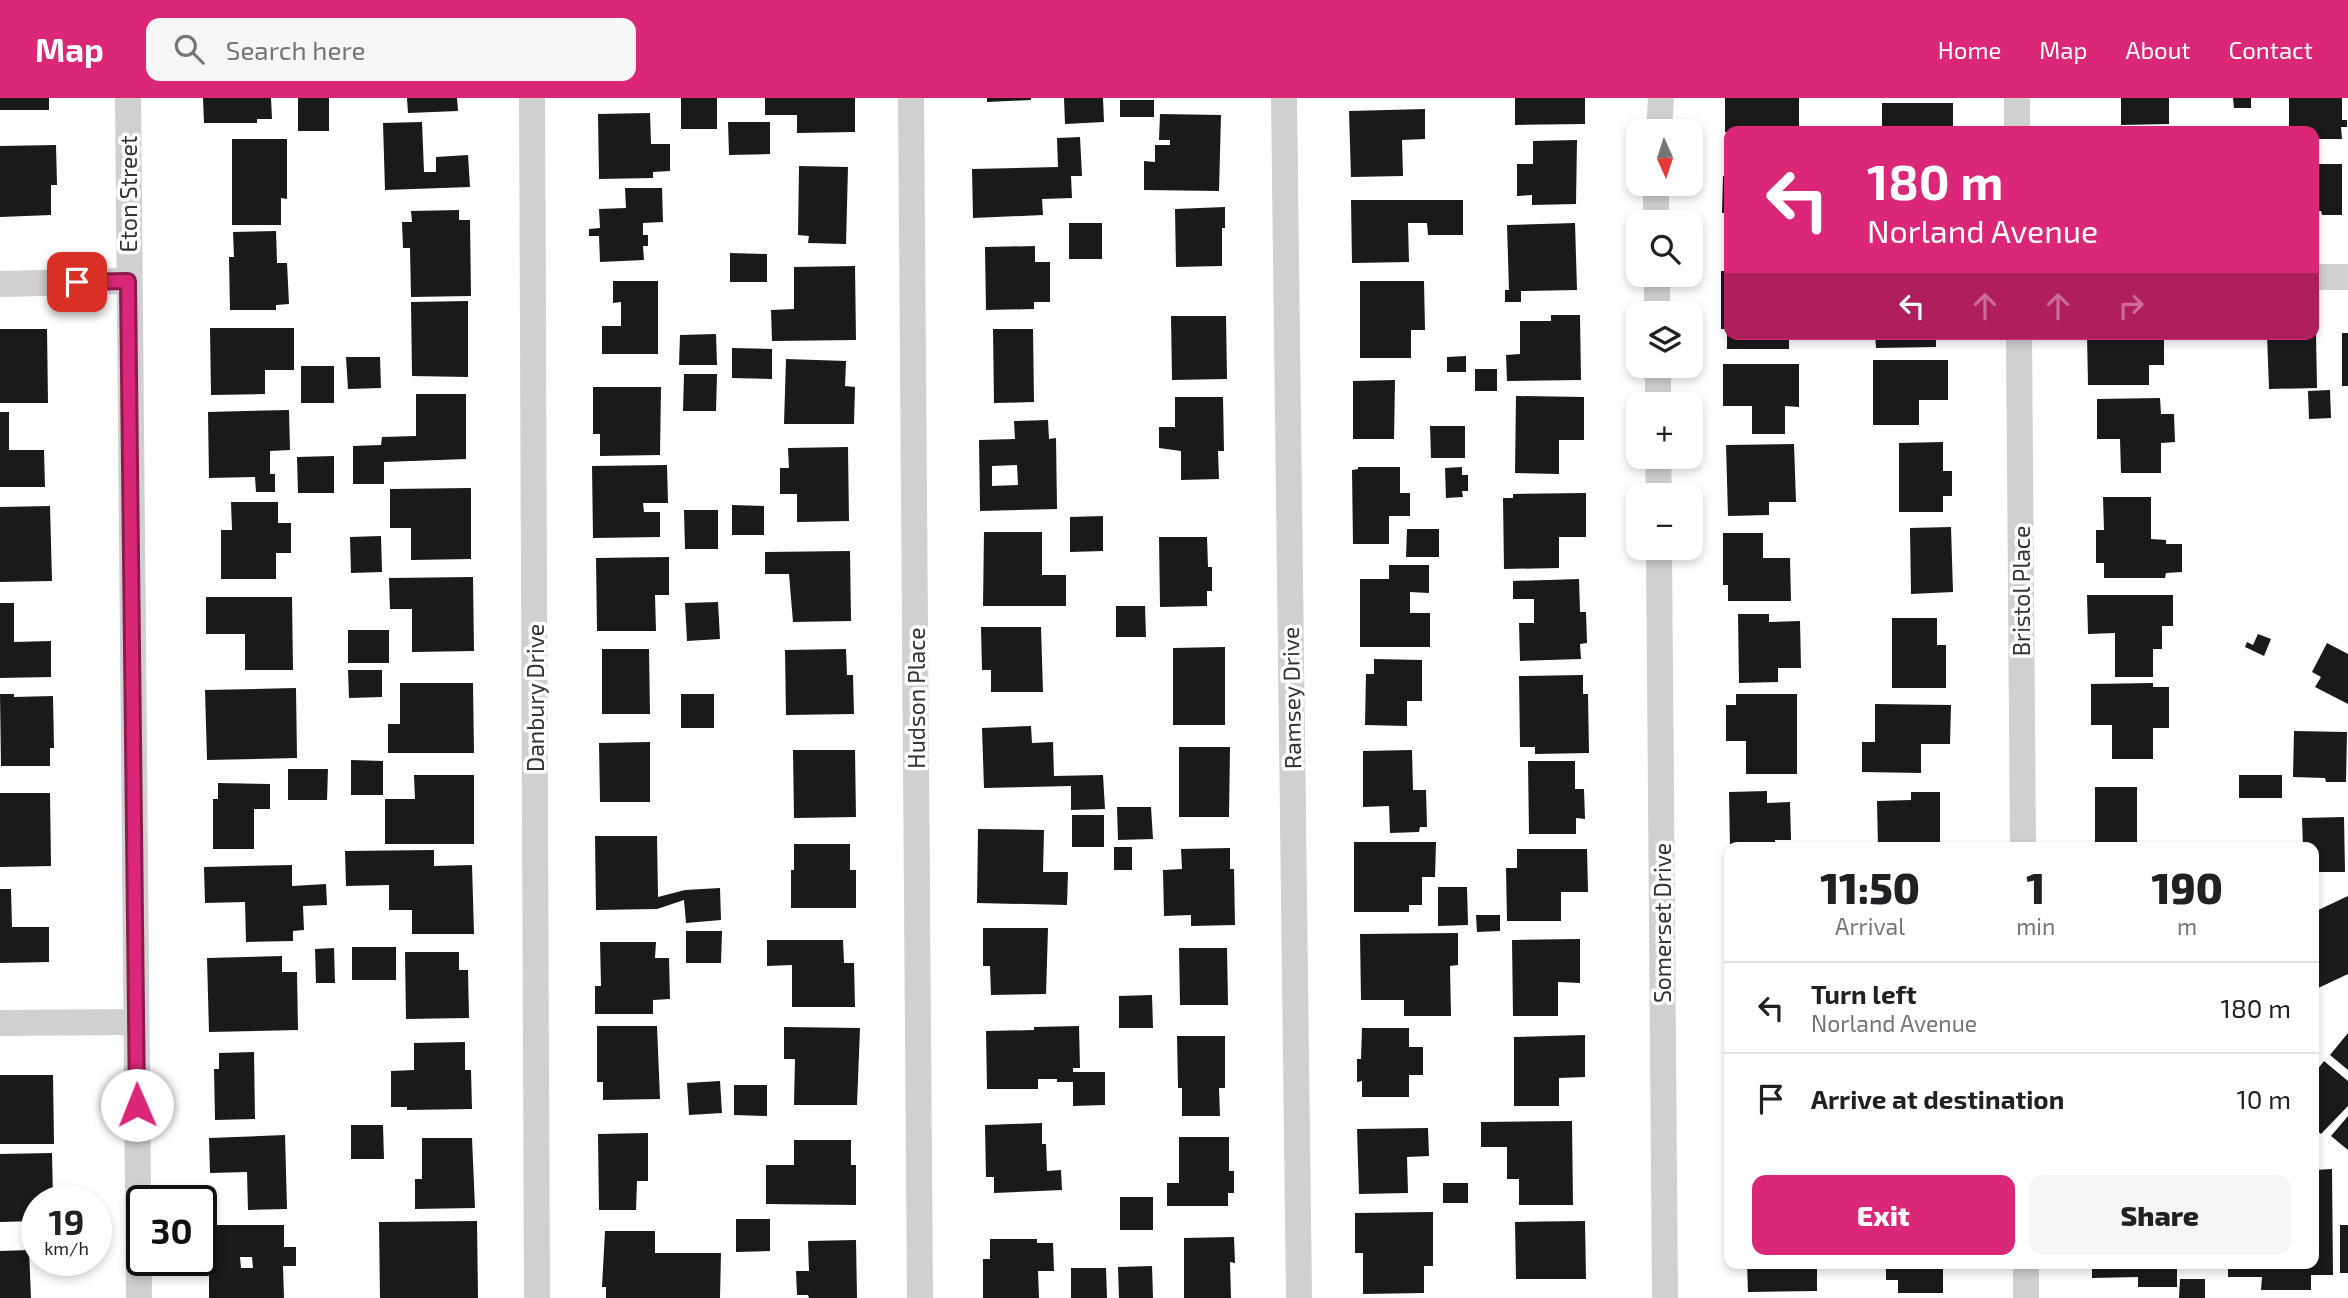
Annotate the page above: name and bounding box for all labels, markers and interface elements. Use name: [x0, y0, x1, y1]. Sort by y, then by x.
search box: [146, 18, 636, 81]
text: Map: [35, 29, 104, 69]
icon: search: [170, 30, 208, 68]
text: Search here: [226, 34, 365, 65]
text: Home: [1938, 35, 2001, 64]
text: Map: [2039, 35, 2087, 64]
text: About: [2125, 35, 2191, 64]
text: Contact: [2229, 35, 2313, 64]
north arrow: [1626, 119, 1703, 196]
map controls: [1626, 119, 1703, 560]
street label: Eton Street: [114, 135, 142, 253]
text: 180 m: [1867, 151, 2003, 210]
icon: left: [1752, 154, 1843, 245]
button: search: [1626, 210, 1703, 287]
text: Norland Avenue: [1867, 211, 2098, 249]
pin: [47, 252, 107, 312]
icon: arrive: [58, 263, 96, 301]
icon: left: [1893, 287, 1931, 325]
icon: ahead: [1966, 287, 2004, 325]
icon: ahead: [2039, 287, 2077, 325]
icon: right: [2112, 287, 2150, 325]
button: layers: [1626, 301, 1703, 378]
button: +: [1626, 392, 1703, 469]
button: −: [1626, 483, 1703, 560]
street label: Bristol Place: [2007, 526, 2035, 656]
street label: Danbury Drive: [521, 624, 549, 772]
street label: Hudson Place: [902, 627, 930, 769]
street label: Ramsey Drive: [1276, 627, 1306, 769]
street label: Somerset Drive: [1648, 843, 1676, 1003]
text: 11:50: [1820, 862, 1920, 912]
text: 1: [2026, 862, 2045, 912]
text: 190: [2152, 862, 2223, 912]
text: Arrival: [1835, 912, 1905, 940]
text: min: [2016, 912, 2055, 940]
text: m: [2177, 912, 2197, 940]
text: Turn left: [1811, 978, 1917, 1009]
icon: left: [1752, 989, 1790, 1027]
text: 180 m: [2221, 992, 2291, 1023]
text: Norland Avenue: [1811, 1009, 1977, 1037]
position arrow: [100, 1068, 174, 1142]
icon: arrive: [1752, 1080, 1790, 1118]
text: Arrive at destination: [1811, 1083, 2064, 1114]
text: 10 m: [2236, 1083, 2291, 1114]
button: Exit: [1752, 1175, 2015, 1255]
button: Share: [2029, 1175, 2291, 1255]
speed limit sign: 30: [126, 1185, 217, 1276]
text: 19: [49, 1200, 84, 1242]
text: km/h: [44, 1237, 89, 1259]

